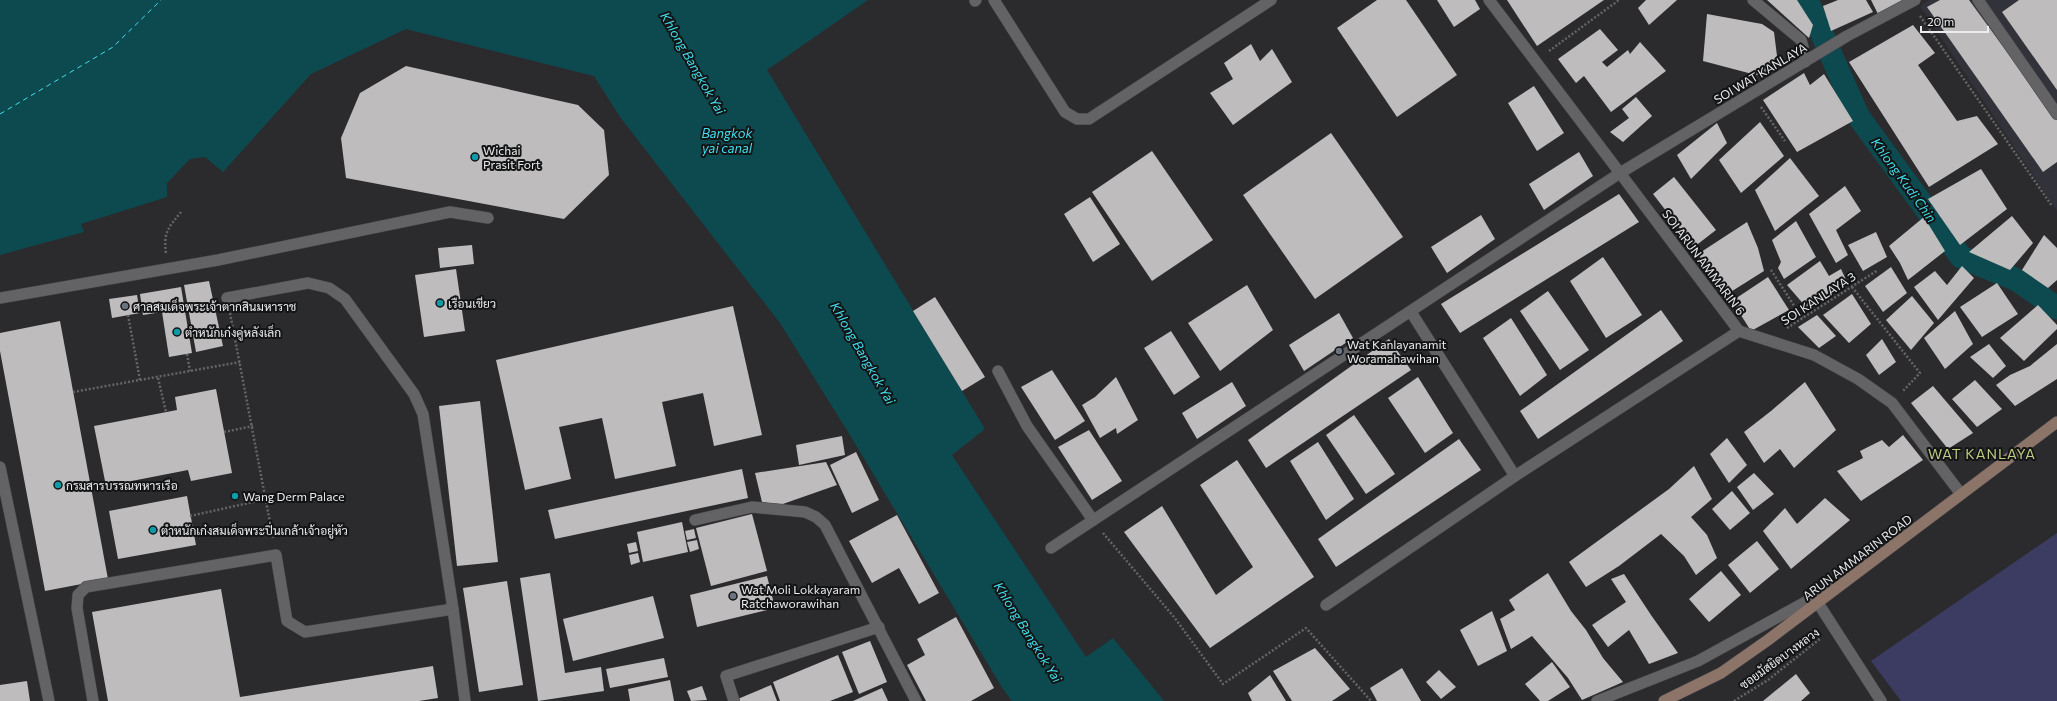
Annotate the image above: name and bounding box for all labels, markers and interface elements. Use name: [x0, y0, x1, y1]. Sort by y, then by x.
scale bar: [1921, 8, 1988, 34]
water label: Khlong Bangkok Yai: [657, 9, 729, 117]
text: 20 m: [1927, 14, 1954, 28]
street label: SOI WAT KANLAYA: [1711, 40, 1809, 106]
water label: Bangkok yai canal: [701, 125, 754, 156]
water label: Khlong Kudi Chin: [1868, 135, 1940, 225]
place label: Wichai Prasit Fort: [483, 143, 541, 171]
marker: Wichai Prasit Fort: [470, 152, 480, 162]
street label: SOI ARUN AMMARIN 6: [1660, 207, 1748, 317]
street label: SOI KANLAYA 3: [1778, 269, 1858, 327]
place label: เรือนเขียว: [448, 296, 496, 310]
place label: ศาลสมเด็จพระเจ้าตากสินมหาราช: [133, 298, 296, 313]
marker: เรือนเขียว: [435, 298, 445, 308]
water label: Khlong Bangkok Yai: [827, 299, 899, 407]
marker: ศาลสมเด็จพระเจ้าตากสินมหาราช: [120, 301, 130, 311]
place label: ตำหนักเก๋งคู่หลังเล็ก: [185, 324, 281, 341]
marker: ตำหนักเก๋งคู่หลังเล็ก: [172, 327, 182, 337]
place label: Wat Kanlayanamit Woramahawihan: [1347, 337, 1447, 365]
marker: Wat Kanlayanamit Woramahawihan: [1334, 346, 1344, 356]
district label: WAT KANLAYA: [1928, 445, 2036, 462]
place label: กรมสารบรรณทหารเรือ: [66, 478, 178, 492]
marker: กรมสารบรรณทหารเรือ: [53, 480, 63, 490]
place label: Wang Derm Palace: [243, 489, 345, 503]
marker: Wang Derm Palace: [230, 491, 240, 501]
street label: ARUN AMMARIN ROAD: [1800, 511, 1914, 603]
place label: ตำหนักเก๋งสมเด็จพระปิ่นเกล้าเจ้าอยู่หัว: [161, 521, 348, 539]
marker: ตำหนักเก๋งสมเด็จพระปิ่นเกล้าเจ้าอยู่หัว: [148, 525, 158, 535]
water label: Khlong Bangkok Yai: [991, 579, 1066, 686]
place label: Wat Moli Lokkayaram Ratchaworawihan: [741, 582, 860, 610]
marker: Wat Moli Lokkayaram Ratchaworawihan: [728, 591, 738, 601]
street label: ซอยมัสยิดบางหลวง: [1737, 624, 1821, 692]

